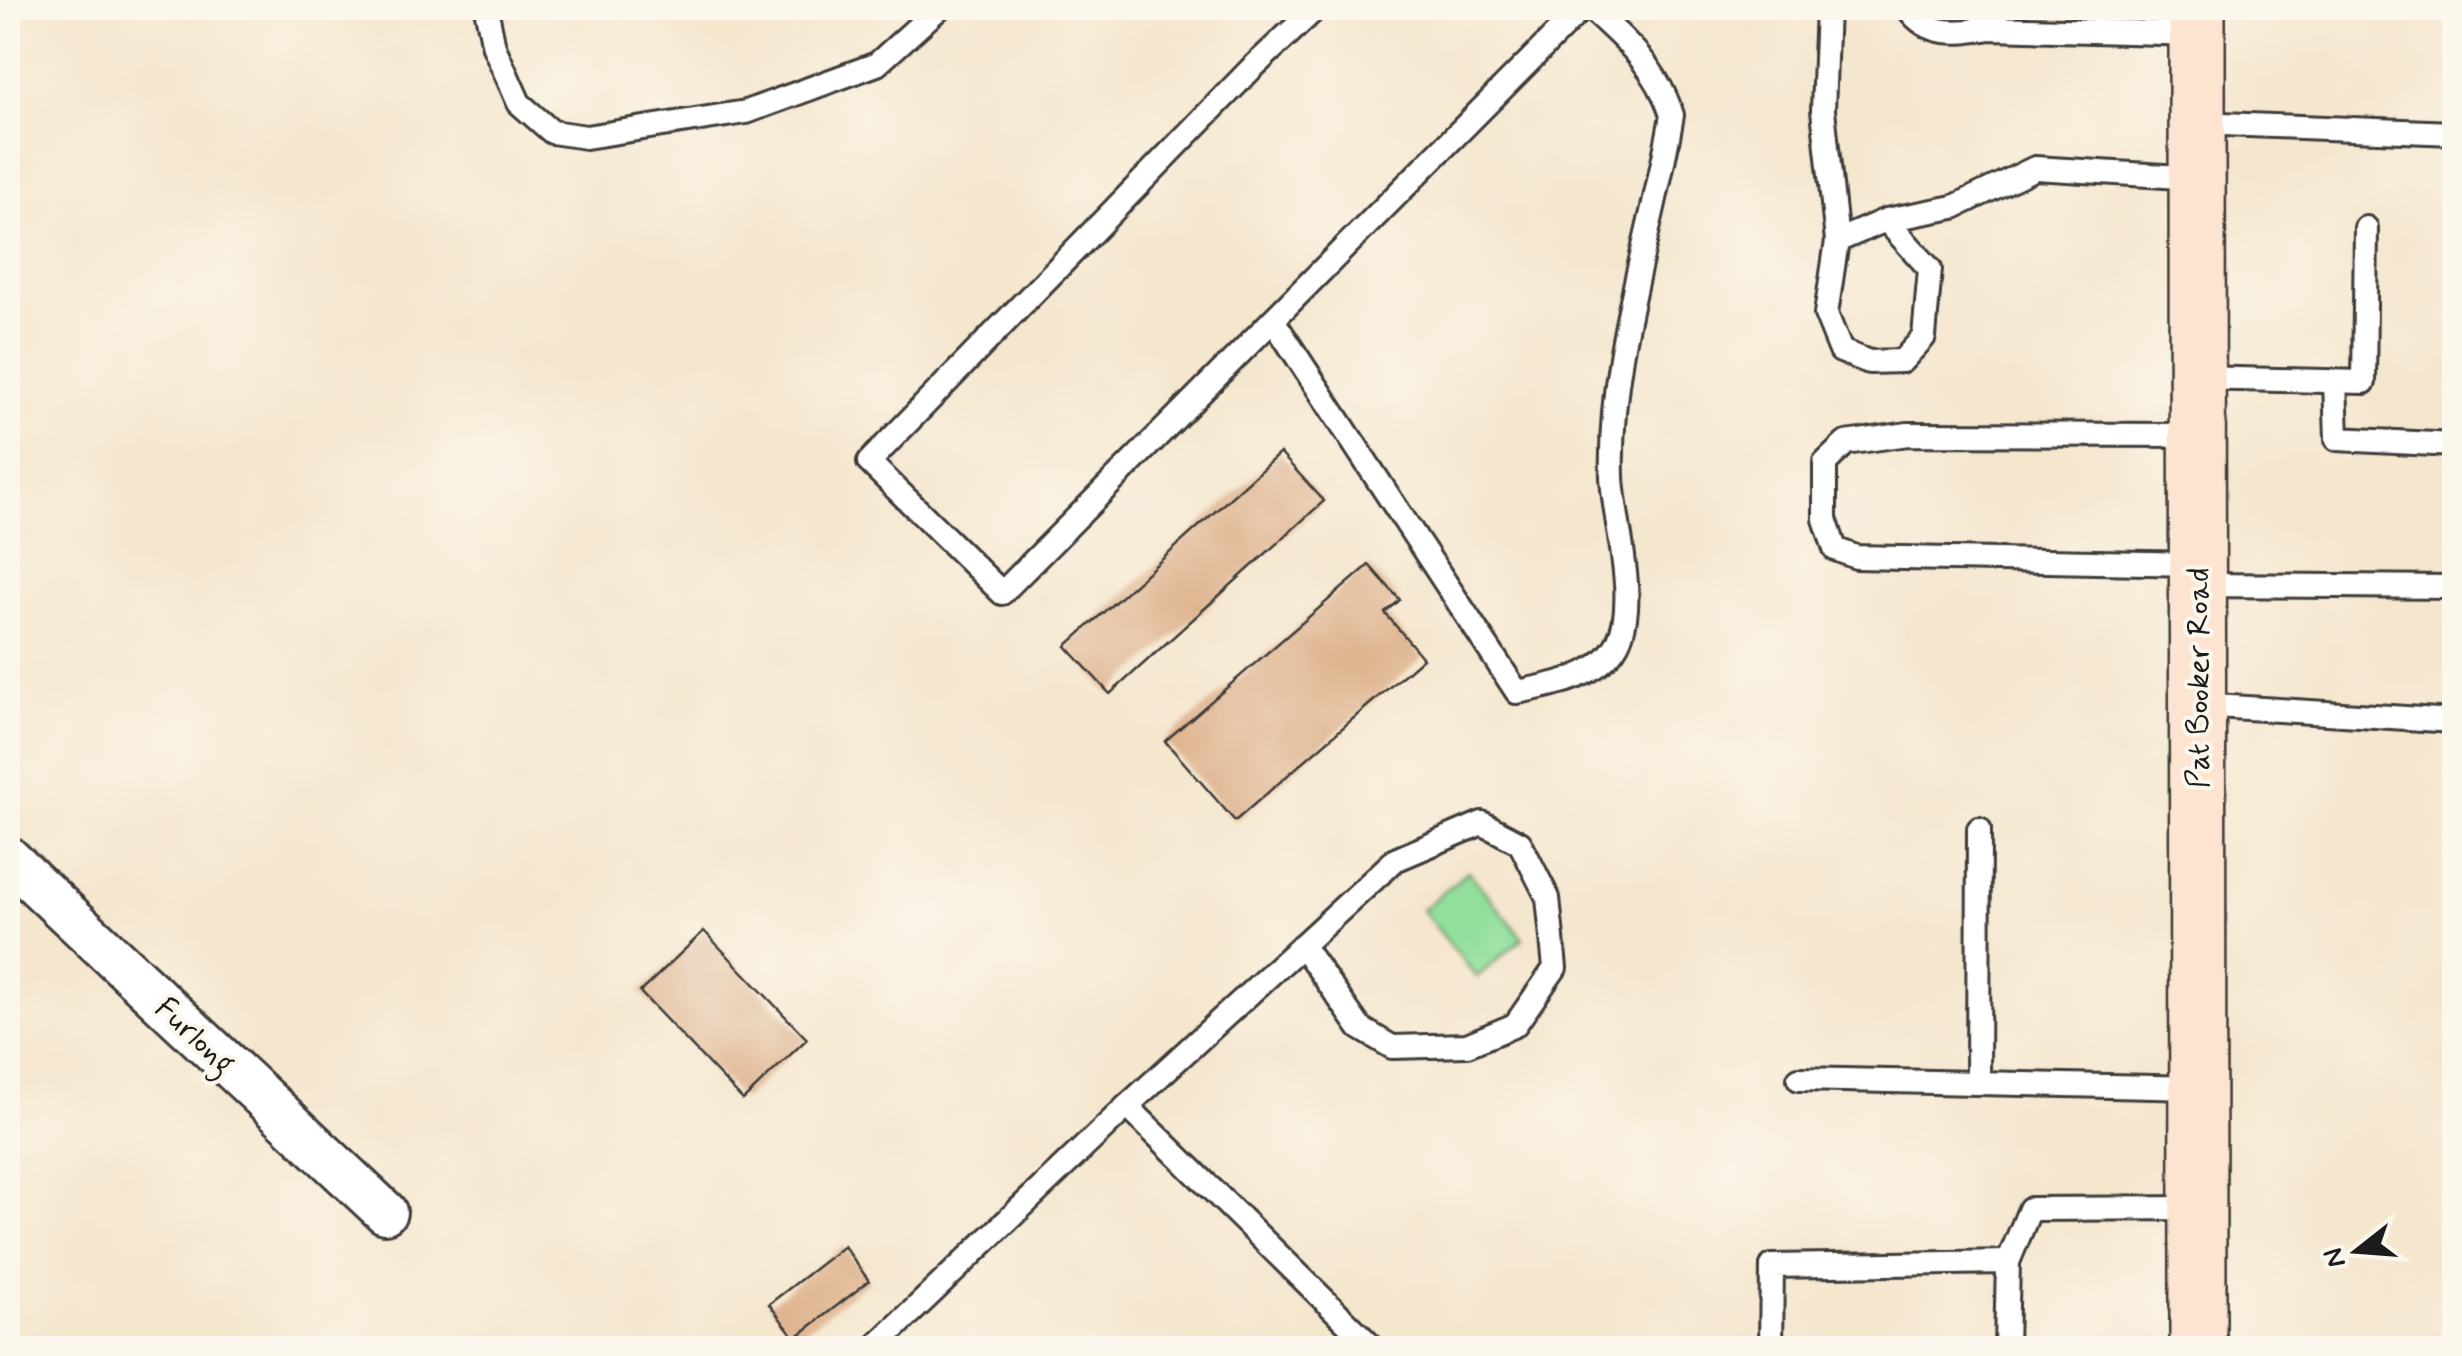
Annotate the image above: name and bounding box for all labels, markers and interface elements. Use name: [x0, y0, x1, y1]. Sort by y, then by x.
street label: Pat Booker Road: [2178, 567, 2220, 789]
street label: Furlong: [143, 988, 244, 1087]
north arrow: [2307, 1201, 2407, 1301]
text: N: [2315, 1243, 2356, 1272]

